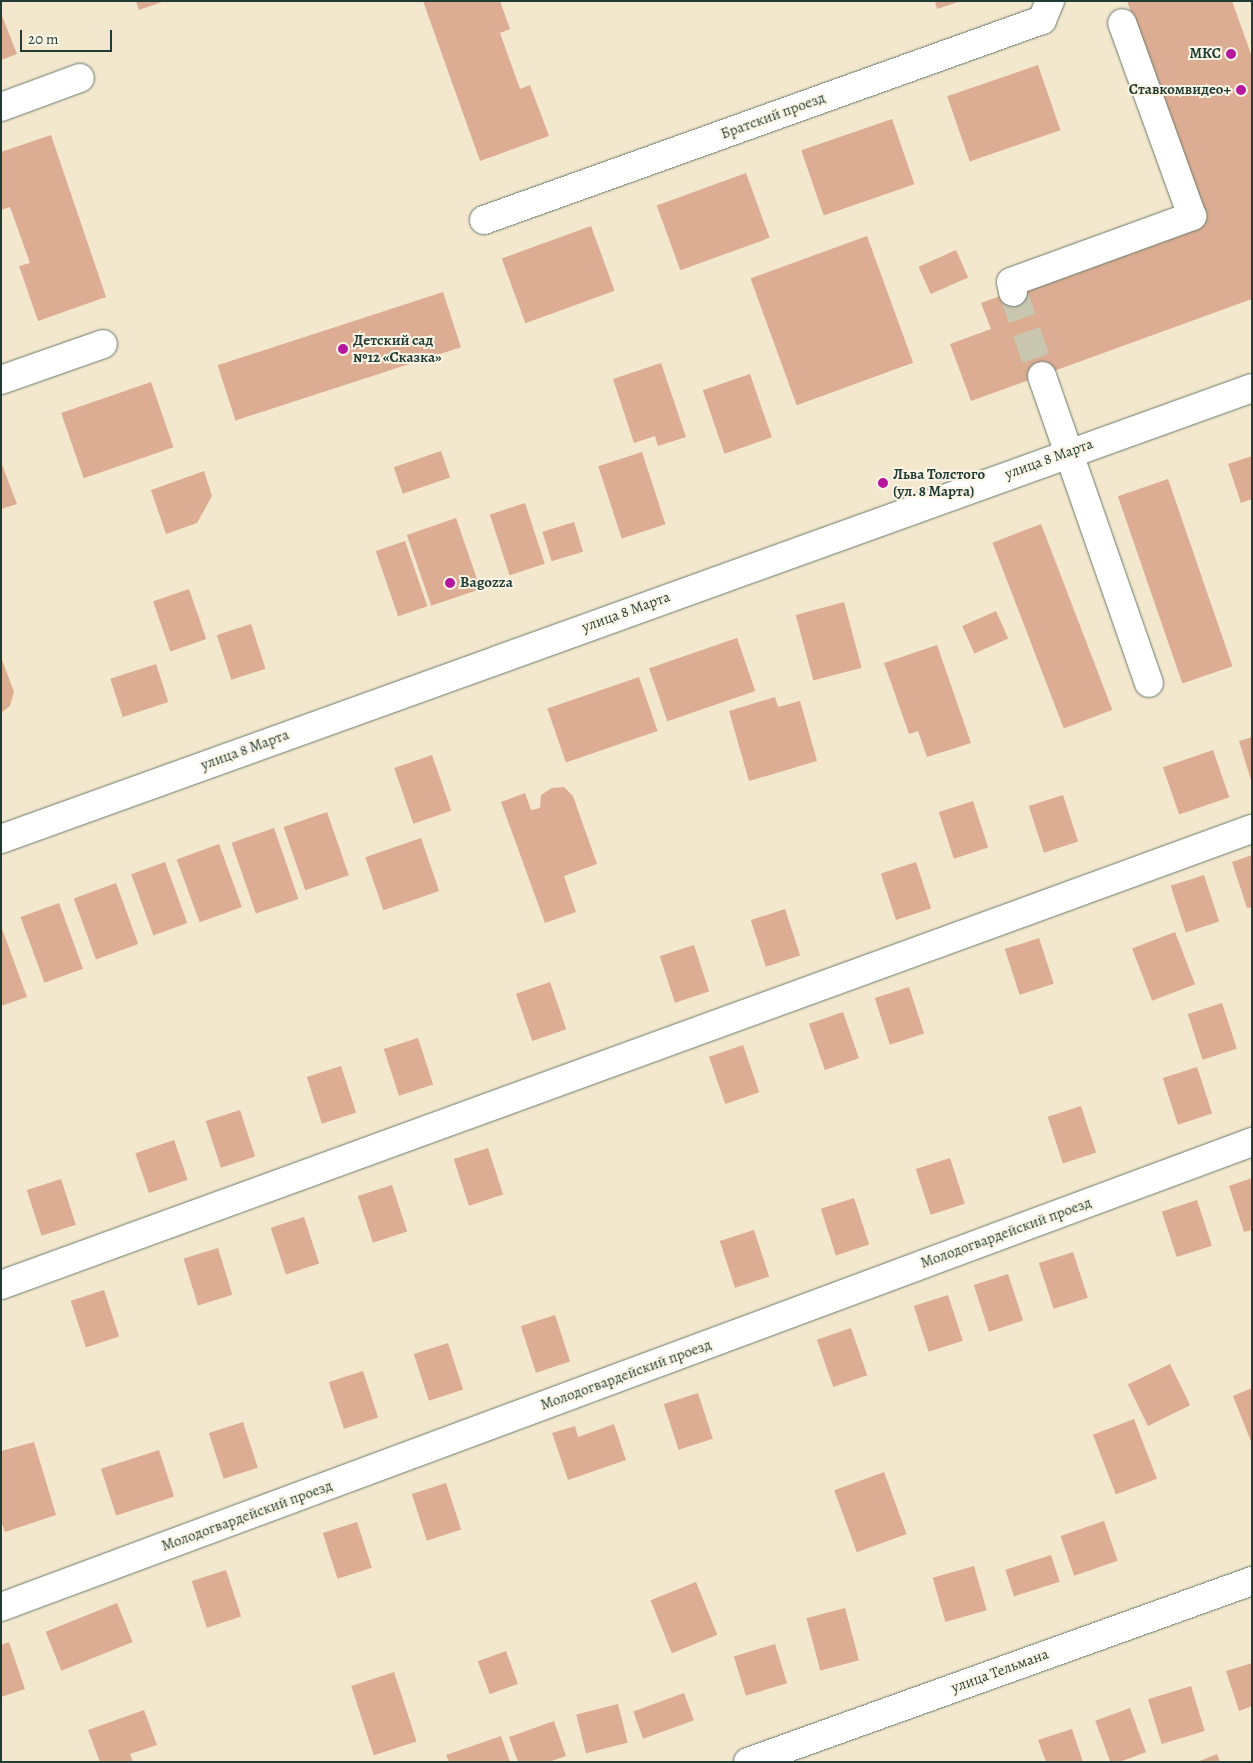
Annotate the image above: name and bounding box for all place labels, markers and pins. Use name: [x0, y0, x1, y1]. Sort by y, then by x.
place label: МКС: [1189, 45, 1221, 63]
marker: МКС: [1225, 48, 1237, 60]
place label: Ставкомвидео+: [1129, 81, 1231, 99]
marker: Ставкомвидео+: [1235, 84, 1247, 96]
place label: Детский сад №12 «Сказка»: [353, 331, 442, 366]
marker: Детский сад №12 «Сказка»: [337, 343, 349, 355]
place label: Льва Толстого (ул. 8 Марта): [893, 465, 985, 500]
marker: Льва Толстого (ул. 8 Марта): [877, 477, 889, 489]
place label: Bagozza: [460, 574, 513, 592]
marker: Bagozza: [444, 577, 456, 589]

